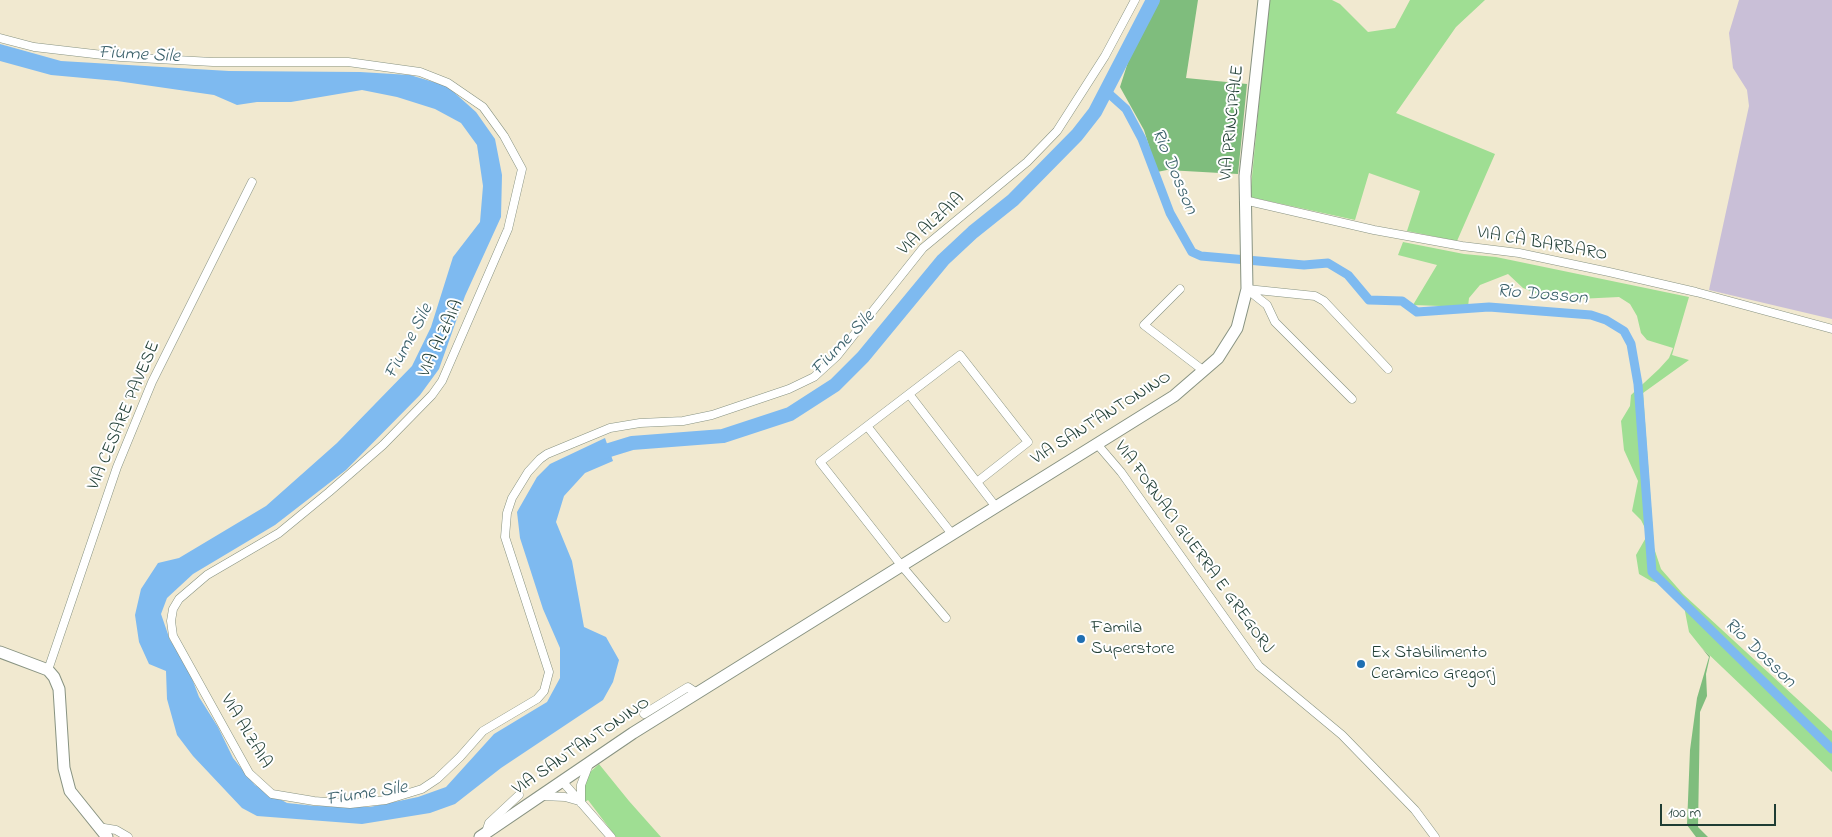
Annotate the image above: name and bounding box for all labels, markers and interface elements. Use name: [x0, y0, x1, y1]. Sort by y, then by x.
water label: Fiume Sile: [98, 42, 180, 70]
street label: VIA PRINCIPALE: [1216, 64, 1250, 182]
water label: Rio Dosson: [1145, 126, 1201, 218]
street label: VIA ALZAIA: [894, 189, 970, 261]
street label: VIA CÀ BARBARO: [1475, 223, 1609, 267]
water label: Rio Dosson: [1496, 281, 1588, 311]
street label: VIA ALZAIA: [415, 297, 469, 381]
water label: Fiume Sile: [381, 301, 439, 383]
water label: Fiume Sile: [807, 307, 881, 381]
street label: VIA CESARE PAVESE: [84, 338, 166, 494]
street label: VIA SANT'ANTONINO: [1028, 367, 1176, 471]
street label: VIA FORNACI GUERRA E GREGORJ: [1108, 437, 1278, 659]
water label: Rio Dosson: [1718, 614, 1800, 694]
place label: Famila Superstore: [1091, 618, 1174, 660]
marker: Famila Superstore: [1075, 633, 1087, 645]
place label: Ex Stabilimento Ceramico Gregorj: [1371, 643, 1495, 686]
marker: Ex Stabilimento Ceramico Gregorj: [1355, 658, 1367, 670]
street label: VIA ALZAIA: [214, 691, 276, 773]
street label: VIA SANT'ANTONINO: [509, 693, 655, 801]
water label: Fiume Sile: [325, 777, 409, 813]
scale bar: [1662, 794, 1778, 826]
text: 100 m: [1668, 802, 1701, 824]

